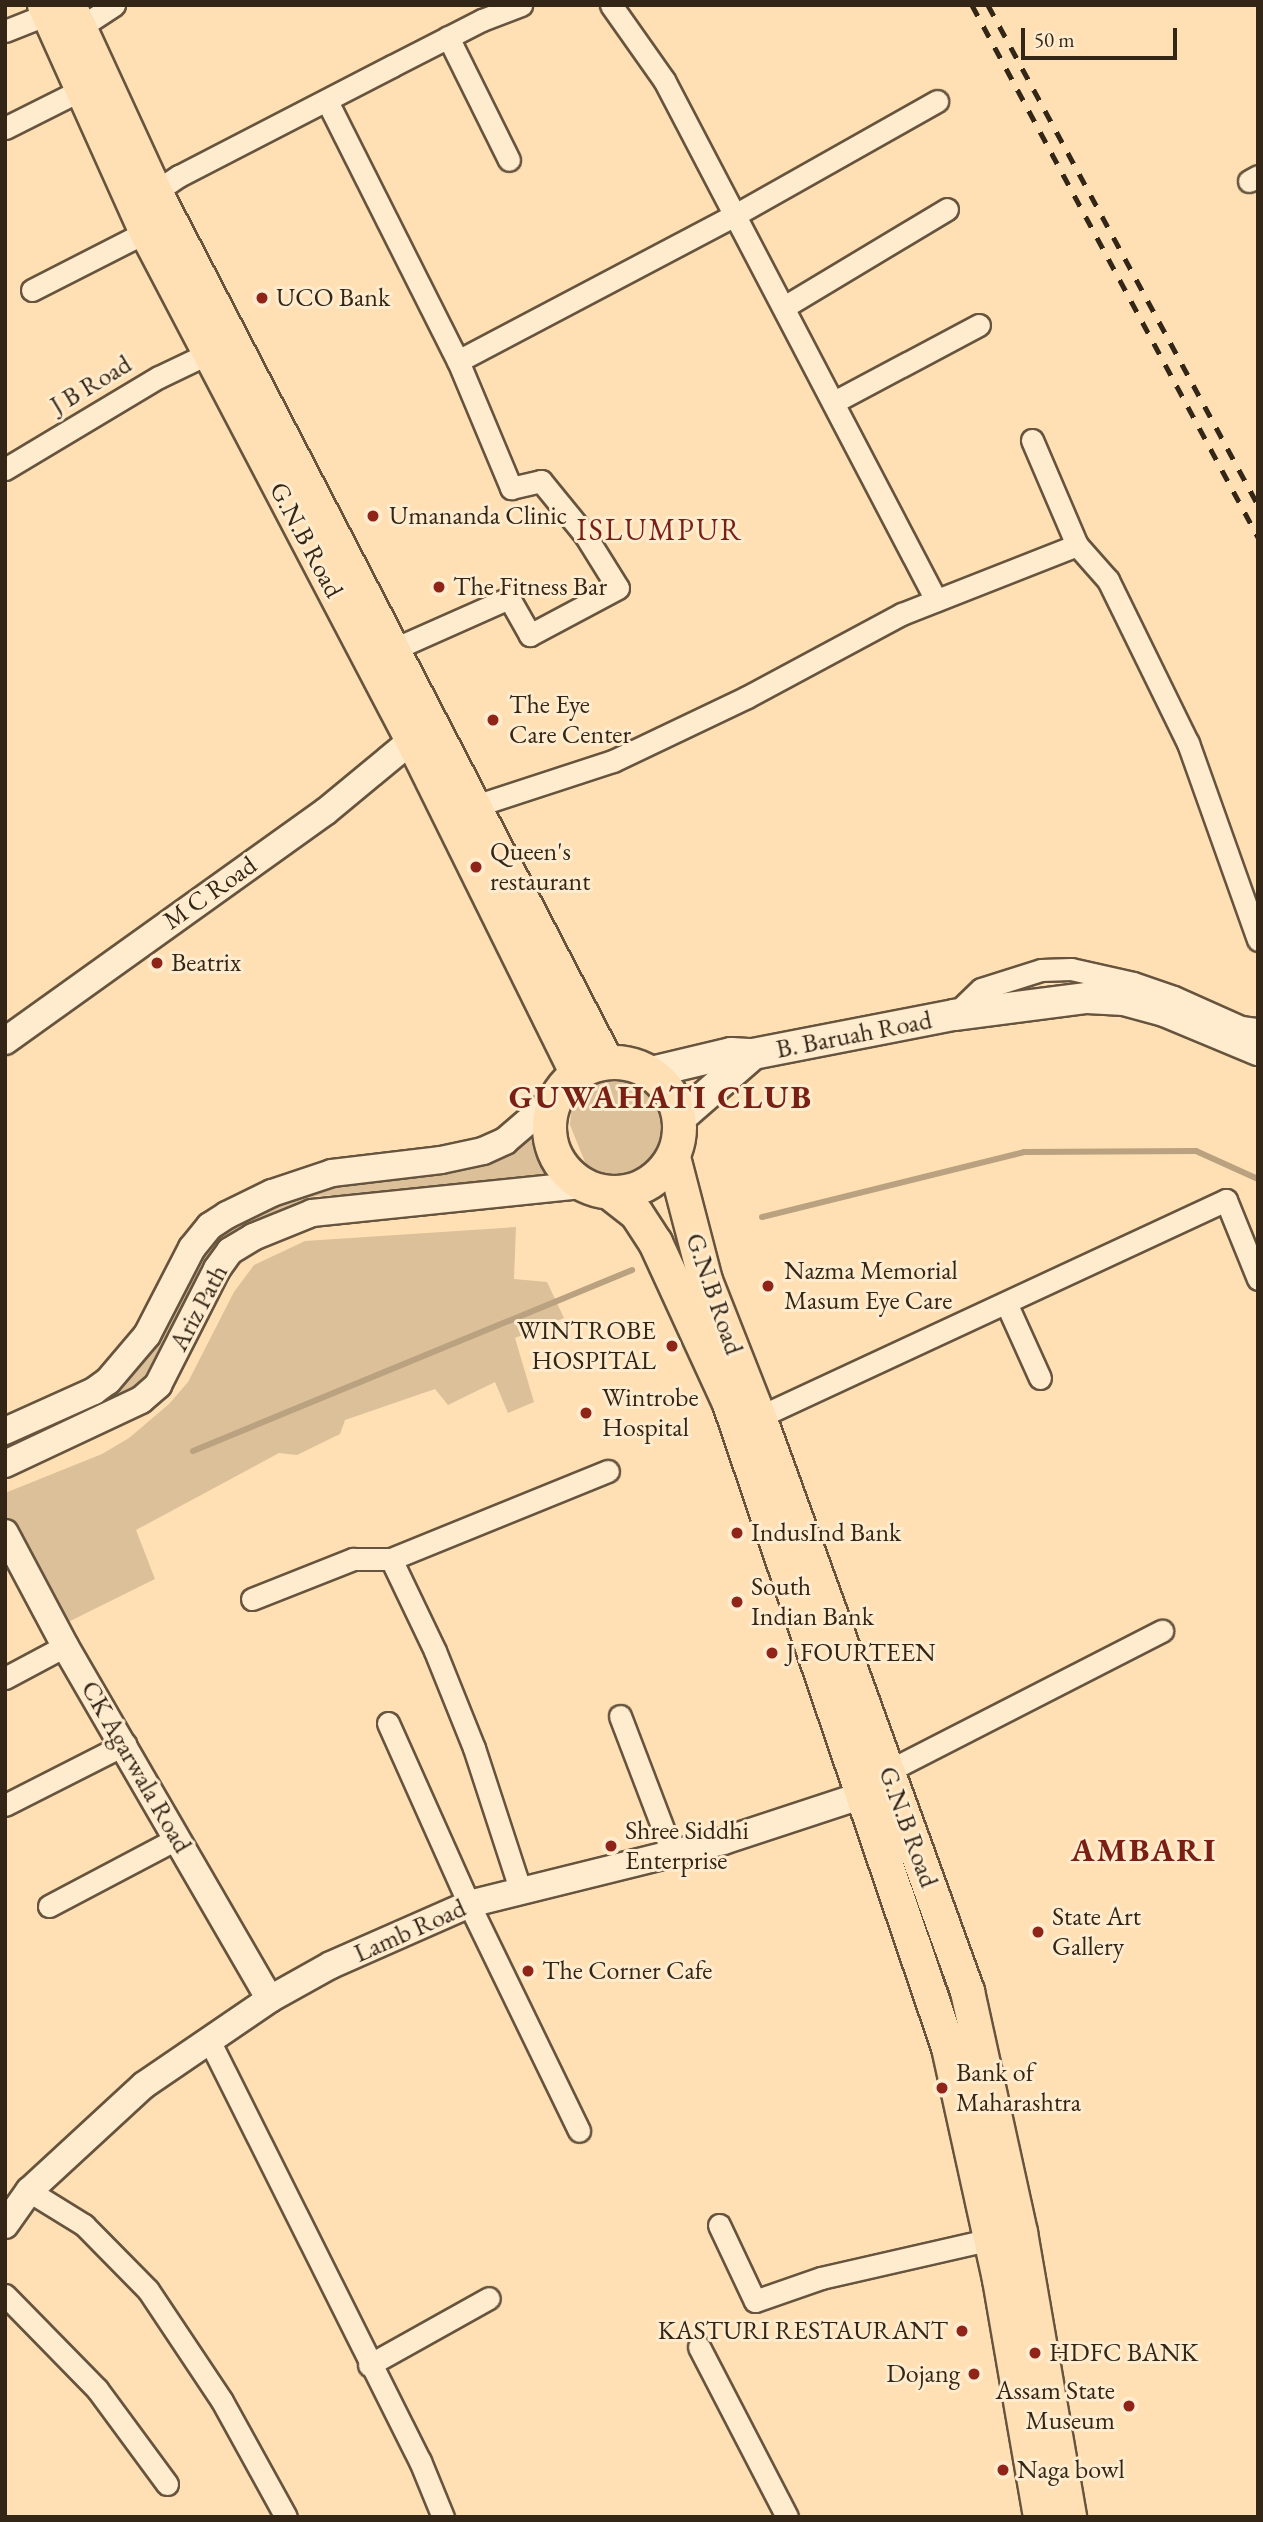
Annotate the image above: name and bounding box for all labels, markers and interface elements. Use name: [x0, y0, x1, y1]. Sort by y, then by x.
scale bar: [1025, 14, 1181, 58]
text: 50 m: [1034, 26, 1075, 53]
place label: UCO Bank: [276, 282, 390, 314]
marker: UCO Bank: [254, 290, 270, 306]
street label: J B Road: [45, 349, 137, 421]
street label: G.N.B Road: [263, 477, 349, 603]
place label: Umananda Clinic: [389, 500, 567, 532]
marker: Umananda Clinic: [363, 506, 383, 526]
district label: ISLUMPUR: [578, 512, 742, 548]
place label: The Fitness Bar: [453, 571, 607, 603]
marker: The Fitness Bar: [431, 579, 447, 595]
place label: The Eye Care Center: [509, 689, 631, 750]
marker: The Eye Care Center: [483, 710, 503, 730]
place label: Queen's restaurant: [490, 836, 590, 898]
street label: M C Road: [157, 850, 263, 936]
marker: Queen's restaurant: [468, 859, 484, 875]
place label: Beatrix: [171, 947, 241, 979]
marker: Beatrix: [149, 955, 165, 971]
street label: B. Baruah Road: [774, 1005, 934, 1065]
district label: GUWAHATI CLUB: [510, 1077, 812, 1117]
street label: G.N.B Road: [679, 1229, 749, 1359]
place label: Nazma Memorial Masum Eye Care: [784, 1255, 958, 1316]
street label: Ariz Path: [163, 1260, 235, 1356]
marker: Nazma Memorial Masum Eye Care: [758, 1276, 778, 1296]
place label: WINTROBE HOSPITAL: [517, 1315, 656, 1376]
marker: WINTROBE HOSPITAL: [662, 1336, 682, 1356]
place label: Wintrobe Hospital: [602, 1382, 699, 1444]
marker: Wintrobe Hospital: [576, 1403, 596, 1423]
place label: IndusInd Bank: [751, 1517, 901, 1549]
marker: IndusInd Bank: [729, 1525, 745, 1541]
place label: South Indian Bank: [751, 1571, 874, 1632]
marker: South Indian Bank: [729, 1594, 745, 1610]
place label: J FOURTEEN: [786, 1637, 936, 1669]
marker: J FOURTEEN: [764, 1645, 780, 1661]
street label: CK Agarwala Road: [74, 1675, 198, 1859]
street label: G.N.B Road: [872, 1762, 944, 1892]
place label: Shree Siddhi Enterprise: [625, 1815, 749, 1876]
district label: AMBARI: [1071, 1830, 1217, 1870]
marker: Shree Siddhi Enterprise: [603, 1838, 619, 1854]
street label: Lamb Road: [349, 1893, 471, 1969]
place label: State Art Gallery: [1052, 1901, 1141, 1962]
marker: State Art Gallery: [1030, 1924, 1046, 1940]
place label: The Corner Cafe: [542, 1955, 713, 1987]
marker: The Corner Cafe: [520, 1963, 536, 1979]
place label: Bank of Maharashtra: [956, 2057, 1081, 2118]
marker: Bank of Maharashtra: [934, 2080, 950, 2096]
place label: KASTURI RESTAURANT: [658, 2315, 948, 2347]
marker: KASTURI RESTAURANT: [954, 2323, 970, 2339]
place label: HDFC BANK: [1049, 2337, 1198, 2369]
marker: HDFC BANK: [1027, 2345, 1043, 2361]
place label: Dojang: [886, 2358, 960, 2390]
marker: Dojang: [966, 2366, 982, 2382]
place label: Assam State Museum: [995, 2375, 1115, 2436]
marker: Assam State Museum: [1121, 2398, 1137, 2414]
place label: Naga bowl: [1017, 2454, 1125, 2486]
marker: Naga bowl: [995, 2462, 1011, 2478]

